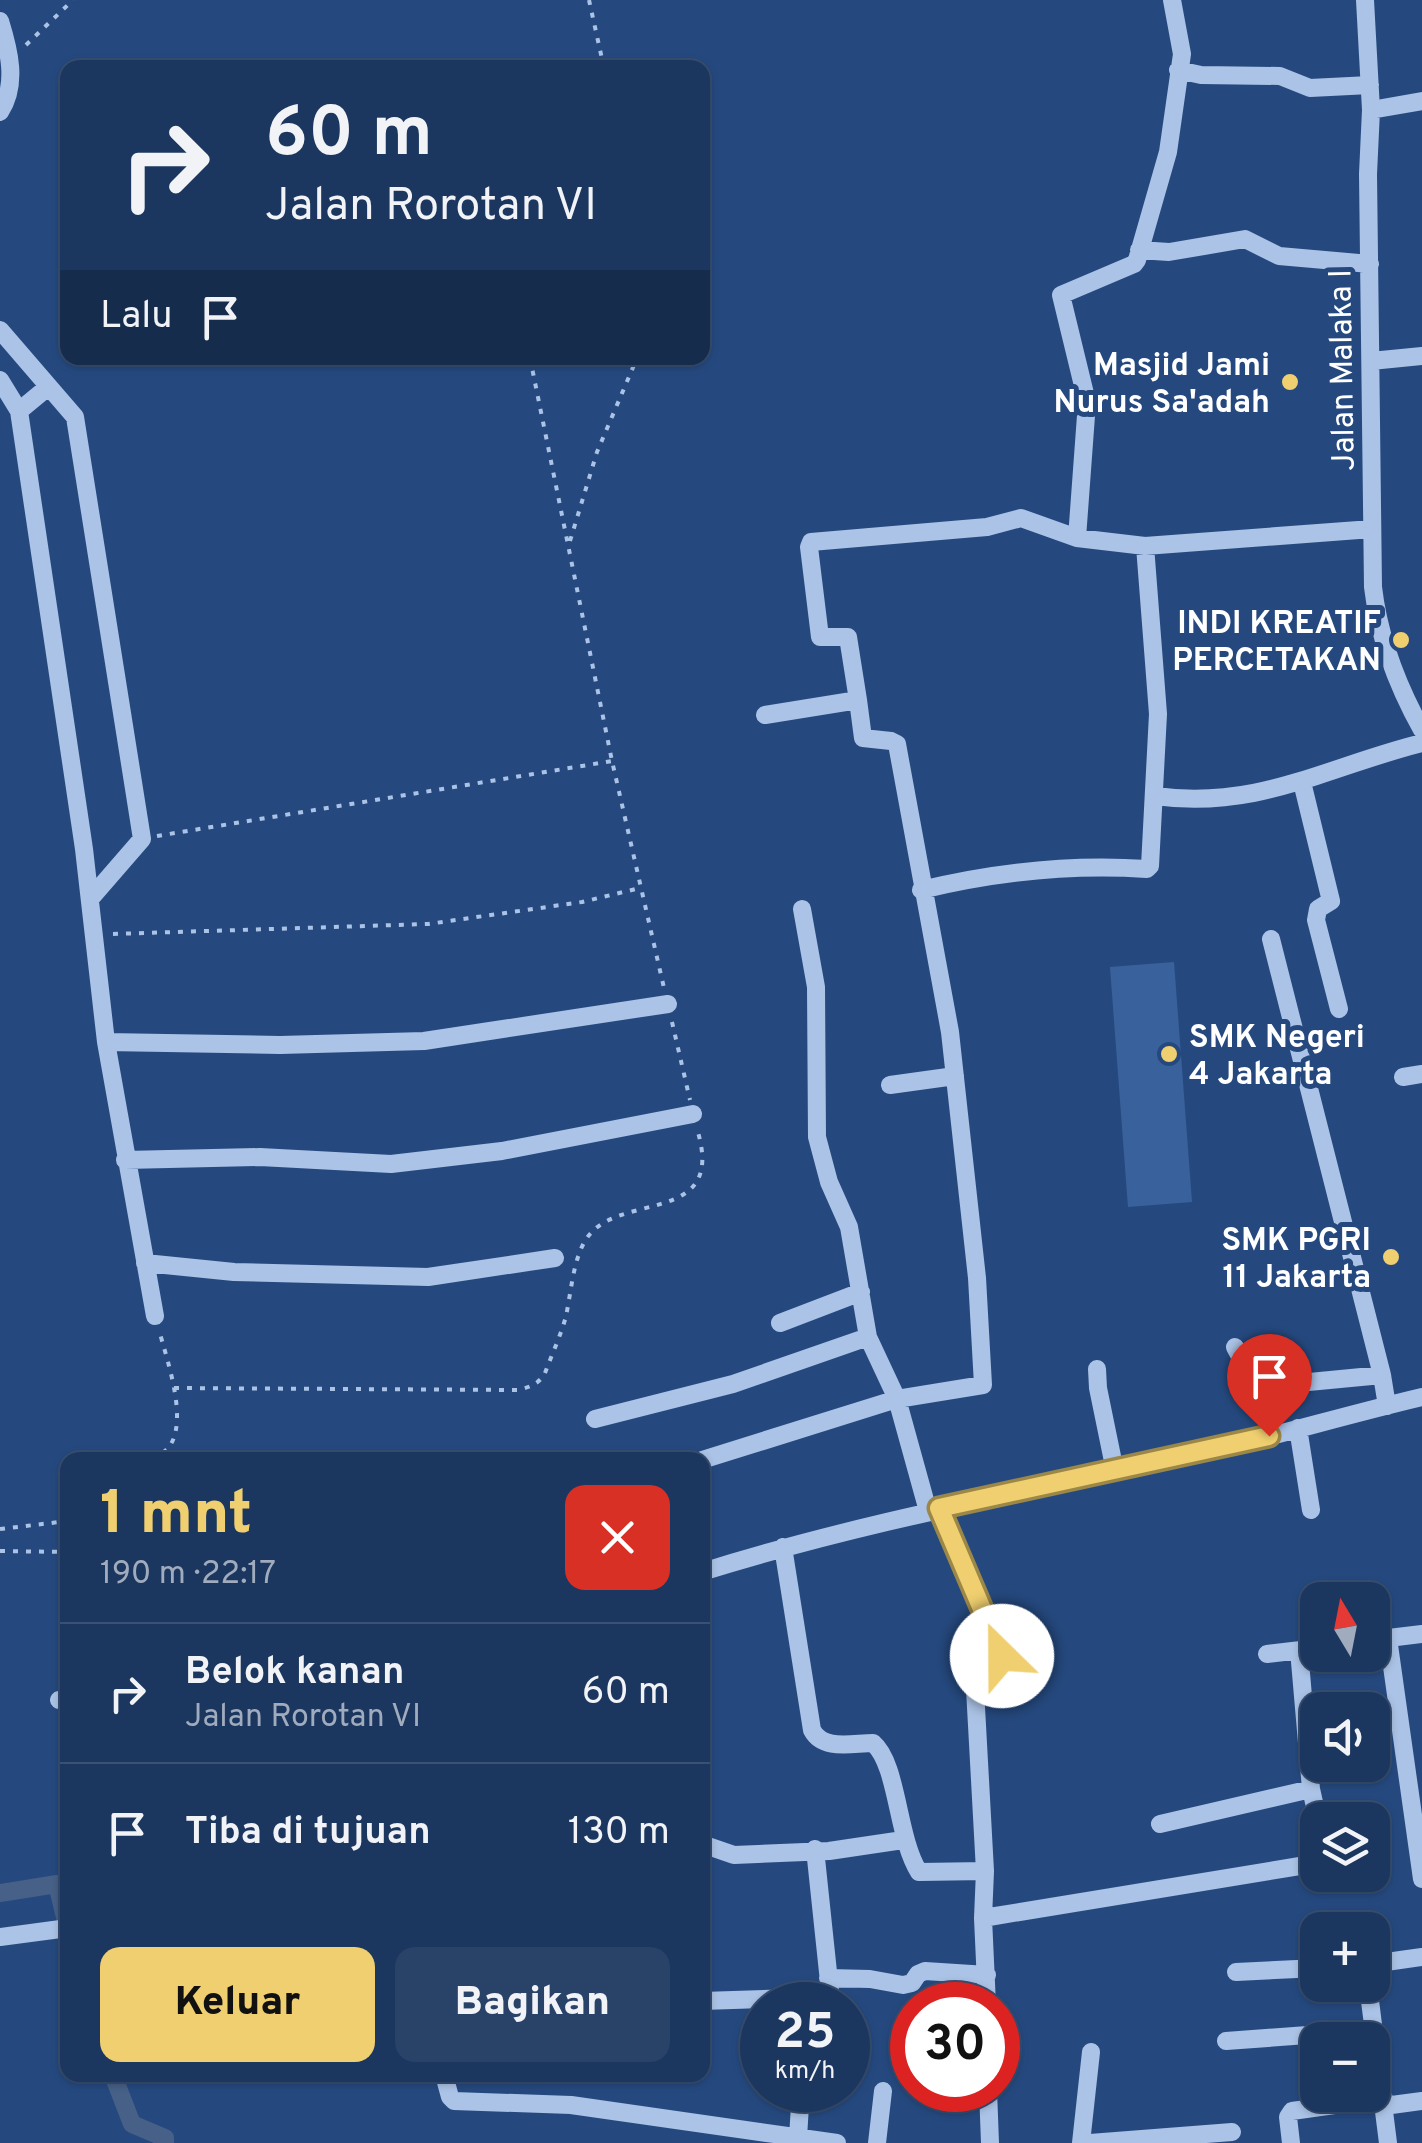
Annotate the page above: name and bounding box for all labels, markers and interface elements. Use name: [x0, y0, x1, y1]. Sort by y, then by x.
text: 60 m: [265, 92, 433, 181]
icon: right: [100, 100, 230, 230]
text: Jalan Rorotan VI: [265, 179, 597, 236]
street label: Jalan Malaka I: [1322, 269, 1366, 471]
icon: arrive: [193, 290, 248, 345]
text: Lalu: [100, 293, 173, 342]
place label: Masjid Jami Nurus Sa'adah: [1053, 347, 1270, 424]
marker: Masjid Jami Nurus Sa'adah: [1279, 371, 1301, 393]
place label: INDI KREATIF PERCETAKAN: [1172, 605, 1381, 682]
marker: INDI KREATIF PERCETAKAN: [1390, 629, 1412, 651]
place label: SMK Negeri 4 Jakarta: [1189, 1019, 1365, 1096]
marker: SMK Negeri 4 Jakarta: [1158, 1043, 1180, 1065]
place label: SMK PGRI 11 Jakarta: [1221, 1222, 1371, 1299]
marker: SMK PGRI 11 Jakarta: [1380, 1246, 1402, 1268]
pin: [1227, 1334, 1312, 1437]
icon: arrive: [1242, 1349, 1297, 1404]
text: 1 mnt: [100, 1479, 252, 1555]
button: close: [565, 1485, 670, 1590]
text: 190 m · 22:17: [100, 1555, 276, 1595]
north arrow: [1300, 1582, 1390, 1672]
map controls: [1300, 1582, 1390, 2112]
position arrow: [950, 1604, 1054, 1708]
text: Belok kanan: [185, 1649, 404, 1698]
icon: right: [100, 1666, 155, 1721]
text: 60 m: [582, 1669, 670, 1718]
button: sound: [1300, 1692, 1390, 1782]
text: Jalan Rorotan VI: [185, 1698, 421, 1738]
button: layers: [1300, 1802, 1390, 1892]
icon: arrive: [100, 1806, 155, 1861]
text: Tiba di tujuan: [185, 1809, 431, 1858]
text: 130 m: [568, 1809, 670, 1858]
button: +: [1300, 1912, 1390, 2002]
button: Keluar: [100, 1947, 375, 2062]
button: Bagikan: [395, 1947, 670, 2062]
speed limit sign: 30: [890, 1982, 1020, 2112]
text: 25: [774, 2003, 836, 2066]
button: −: [1300, 2022, 1390, 2112]
text: km/h: [775, 2056, 835, 2088]

